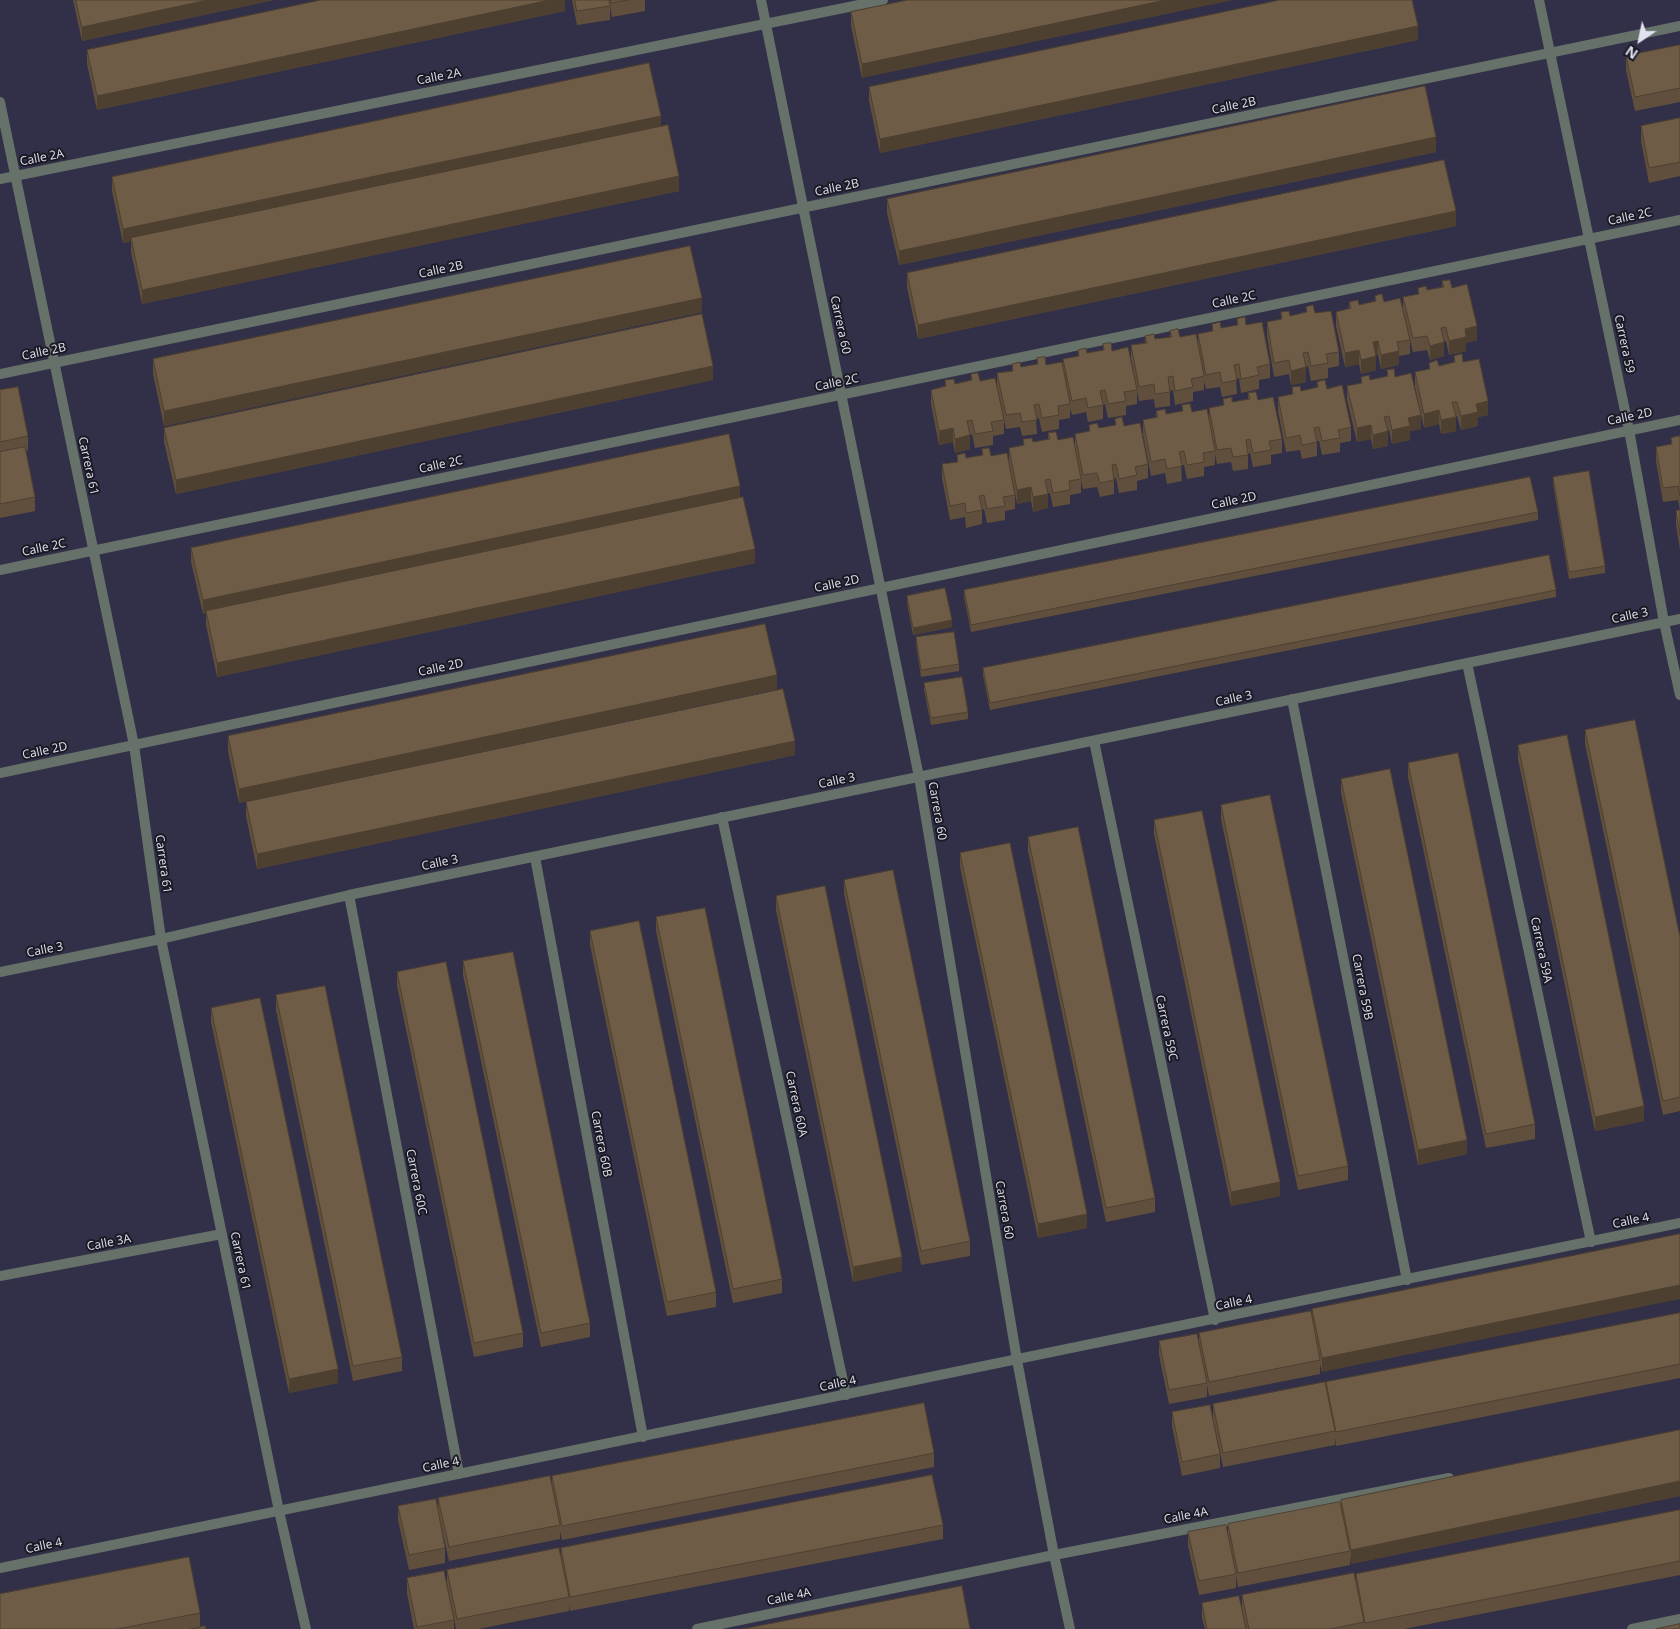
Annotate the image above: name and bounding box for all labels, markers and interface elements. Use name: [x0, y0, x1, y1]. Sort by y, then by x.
north arrow: [1615, 15, 1665, 65]
text: N: [1621, 42, 1641, 64]
street label: Calle 2A: [416, 66, 462, 88]
street label: Calle 2B: [1211, 94, 1257, 118]
street label: Calle 2A: [19, 147, 65, 169]
street label: Calle 2B: [814, 176, 860, 200]
street label: Calle 2C: [1607, 205, 1653, 229]
street label: Calle 2B: [418, 258, 464, 282]
street label: Calle 2C: [1211, 288, 1257, 312]
street label: Carrera 60: [827, 295, 853, 355]
street label: Carrera 59: [1611, 314, 1637, 374]
street label: Calle 2B: [21, 340, 67, 364]
street label: Calle 2C: [814, 371, 860, 395]
street label: Calle 2D: [1606, 405, 1654, 429]
street label: Carrera 61: [75, 436, 101, 496]
street label: Calle 2C: [418, 453, 464, 477]
street label: Calle 2D: [1210, 489, 1258, 513]
street label: Calle 2C: [21, 536, 67, 560]
street label: Calle 2D: [813, 572, 861, 596]
street label: Calle 3: [1610, 605, 1650, 627]
street label: Calle 2D: [417, 656, 465, 680]
street label: Calle 3: [1214, 688, 1254, 710]
street label: Calle 2D: [21, 739, 69, 763]
street label: Calle 3: [817, 770, 857, 792]
street label: Carrera 60: [925, 781, 949, 841]
street label: Carrera 61: [152, 834, 174, 894]
street label: Calle 3: [420, 852, 460, 874]
street label: Carrera 59A: [1527, 916, 1555, 984]
street label: Calle 3: [25, 939, 65, 961]
street label: Carrera 59B: [1349, 953, 1375, 1021]
street label: Carrera 59C: [1152, 994, 1180, 1062]
street label: Carrera 60A: [782, 1070, 810, 1138]
street label: Carrera 60B: [588, 1110, 614, 1178]
street label: Carrera 60C: [403, 1148, 429, 1216]
street label: Carrera 60: [992, 1180, 1016, 1240]
street label: Calle 4: [1611, 1210, 1651, 1232]
street label: Carrera 61: [227, 1231, 253, 1291]
street label: Calle 3A: [86, 1232, 132, 1254]
street label: Calle 4: [1214, 1292, 1254, 1314]
street label: Calle 4: [818, 1373, 858, 1395]
street label: Calle 4: [421, 1454, 461, 1476]
street label: Calle 4A: [1163, 1505, 1209, 1527]
street label: Calle 4: [24, 1535, 64, 1557]
street label: Calle 4A: [766, 1585, 812, 1609]

